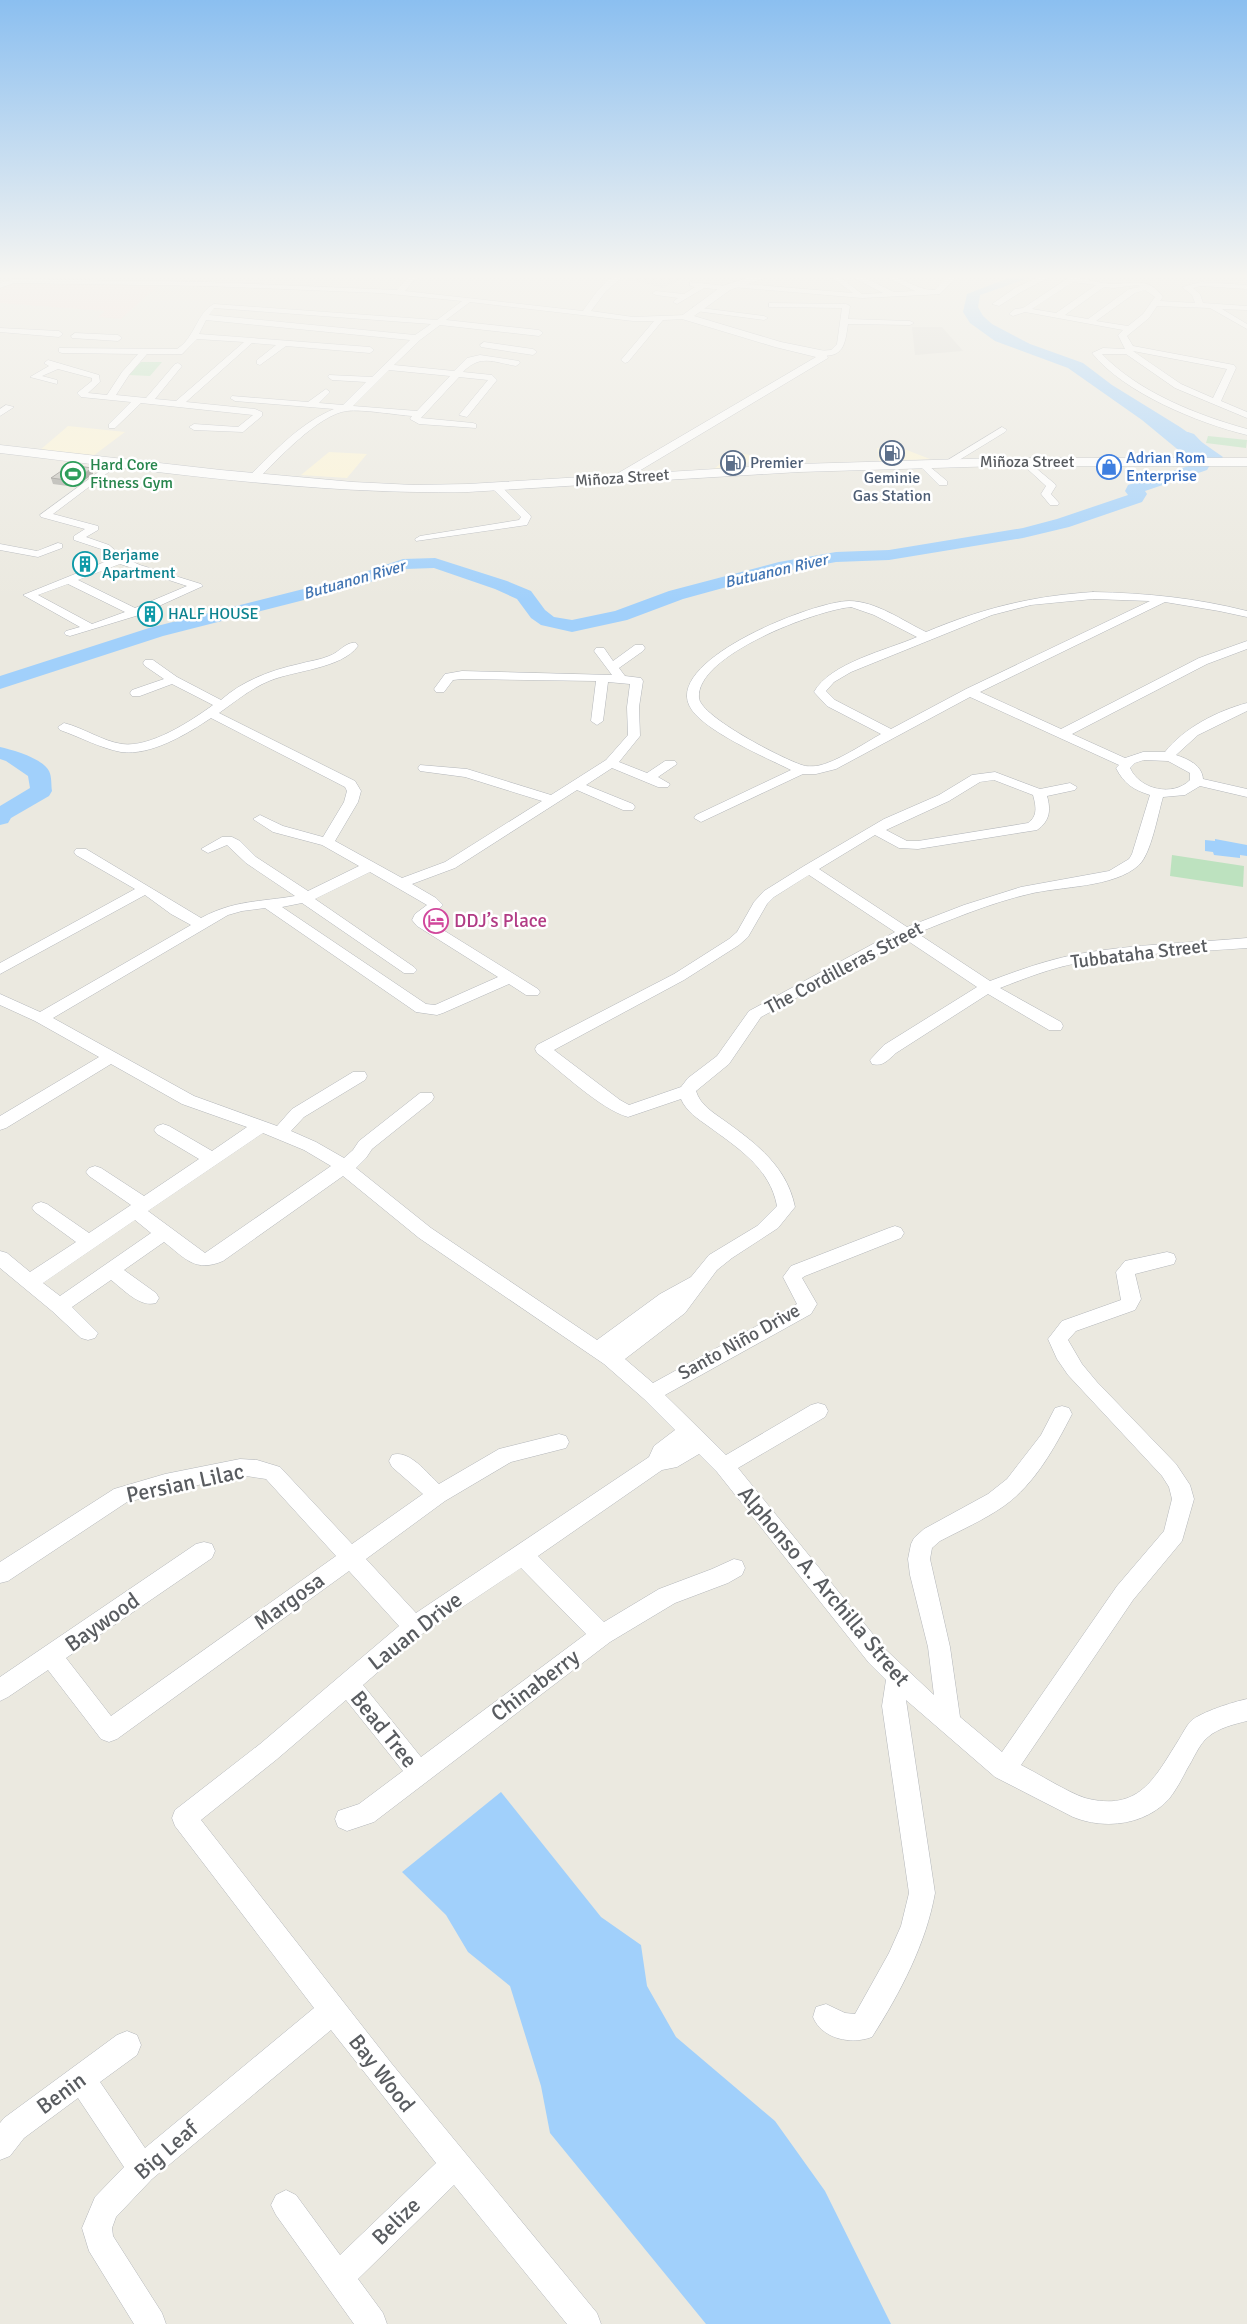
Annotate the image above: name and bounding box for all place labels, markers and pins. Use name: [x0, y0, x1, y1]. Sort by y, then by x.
fuel station icon: Geminie Gas Station: [879, 440, 905, 466]
place label: Adrian Rom Enterprise: [1126, 448, 1205, 486]
fuel station icon: Premier: [720, 450, 746, 476]
place label: Premier: [750, 453, 804, 473]
shop icon: Adrian Rom Enterprise: [1096, 454, 1122, 480]
place label: Hard Core Fitness Gym: [90, 455, 173, 493]
sports icon: Hard Core Fitness Gym: [60, 461, 86, 487]
place label: Geminie Gas Station: [853, 468, 931, 506]
place label: Berjame Apartment: [102, 545, 176, 583]
building icon: Berjame Apartment: [72, 551, 98, 577]
building icon: HALF HOUSE: [137, 601, 163, 627]
place label: HALF HOUSE: [168, 604, 259, 624]
hotel icon: DDJ’s Place: [423, 908, 449, 934]
place label: DDJ’s Place: [454, 909, 547, 933]

